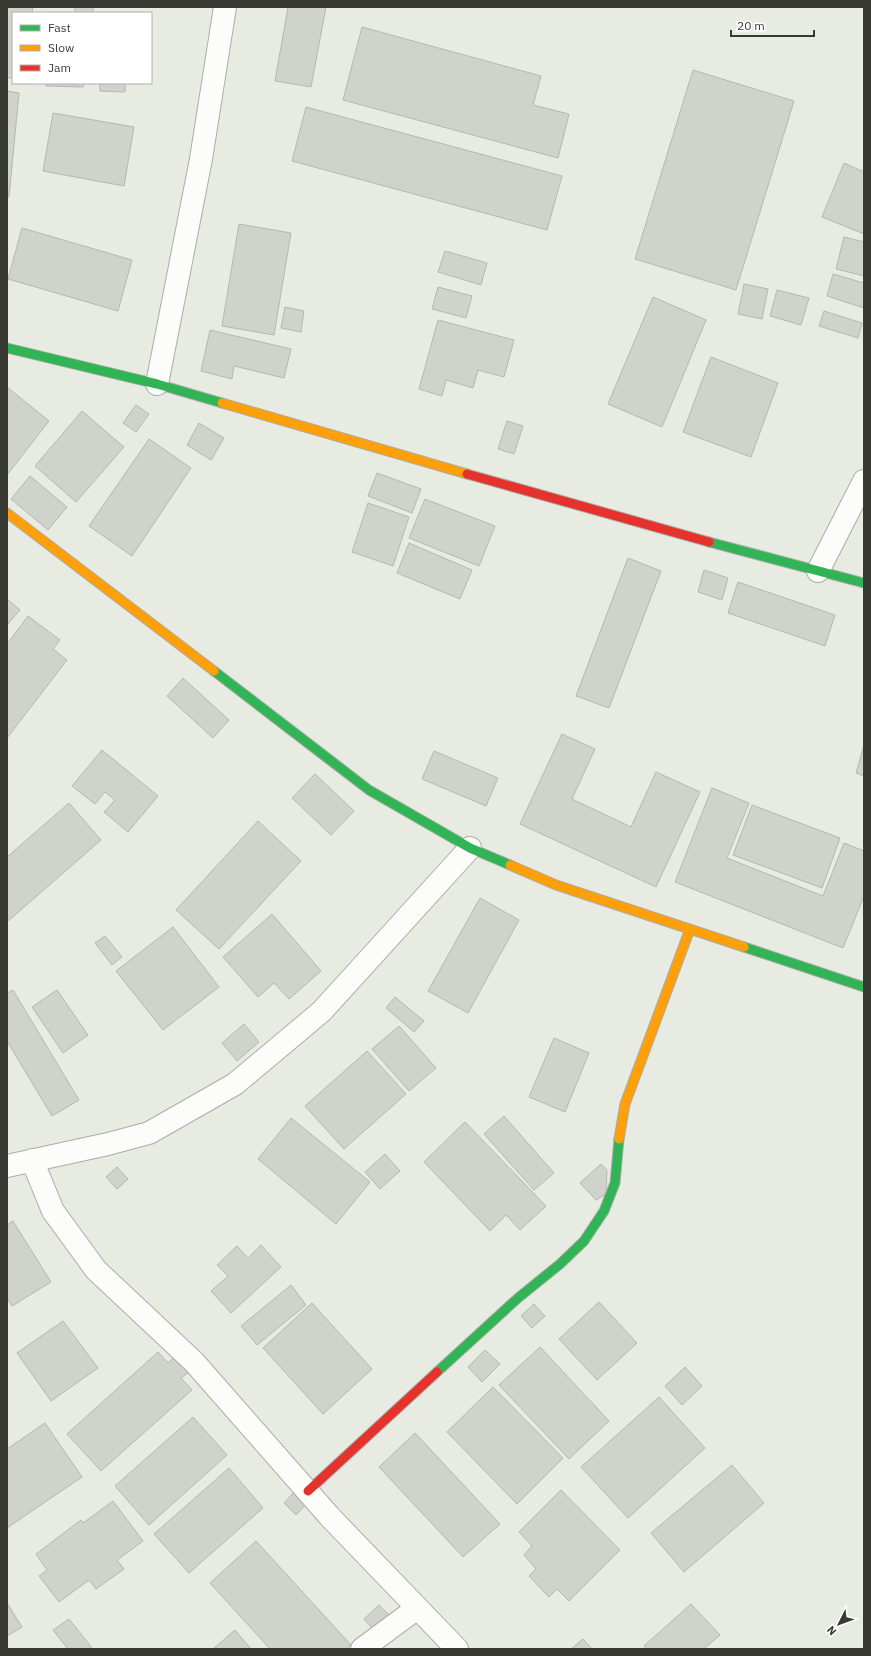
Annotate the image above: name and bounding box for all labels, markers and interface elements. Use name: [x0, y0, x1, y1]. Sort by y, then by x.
legend: [12, 12, 152, 84]
scale bar: [731, 12, 814, 38]
text: 20 m: [737, 18, 765, 33]
text: Fast: [48, 20, 71, 35]
text: Slow: [48, 40, 74, 55]
text: Jam: [48, 60, 71, 75]
north arrow: [819, 1604, 859, 1644]
text: N: [824, 1623, 839, 1638]

